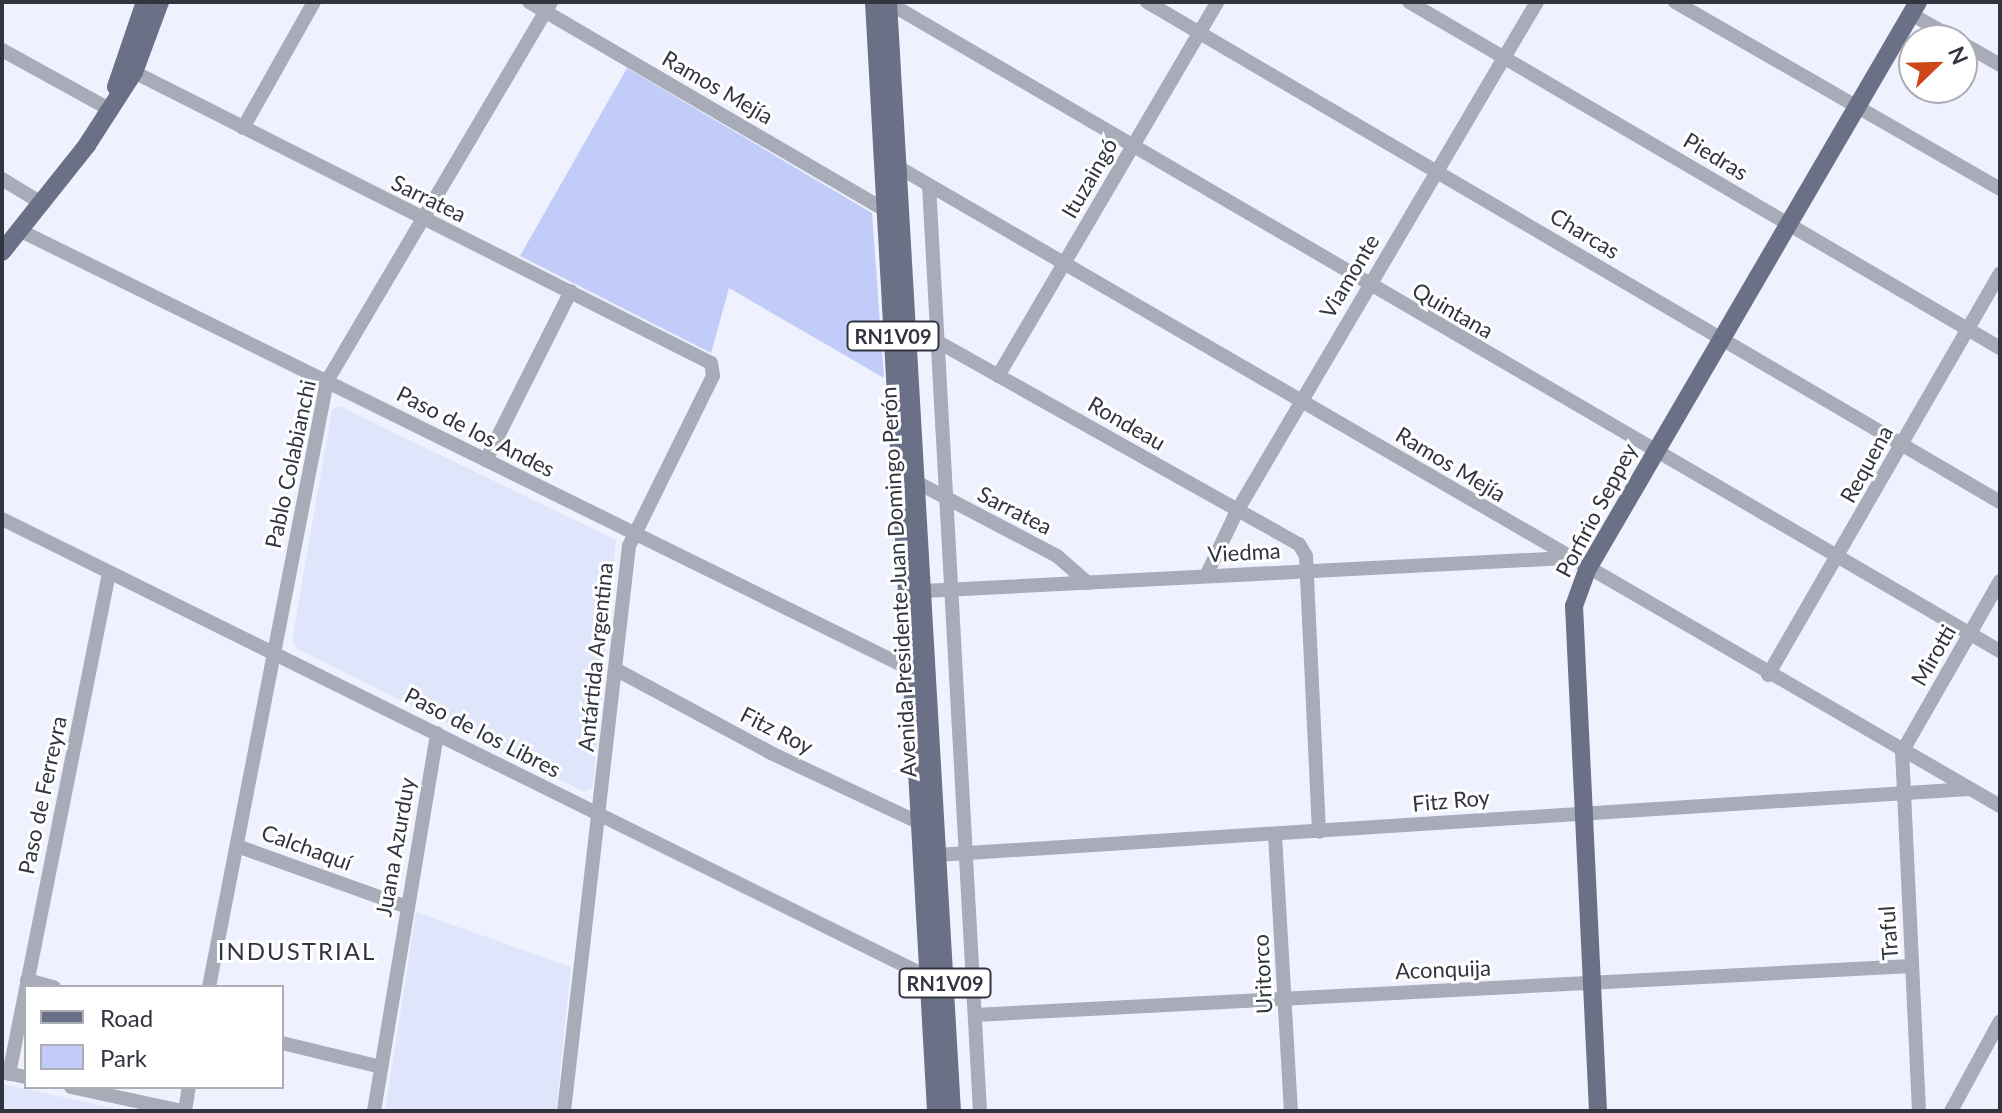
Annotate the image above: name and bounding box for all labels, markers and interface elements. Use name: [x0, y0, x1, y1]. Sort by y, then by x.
north arrow: [1898, 24, 1978, 104]
text: N: [1943, 42, 1974, 68]
street label: Ramos Mejía: [658, 45, 778, 129]
street label: Piedras: [1679, 126, 1753, 186]
street label: Ituzaingó: [1056, 133, 1122, 223]
street label: Sarratea: [387, 169, 471, 227]
street label: Charcas: [1545, 202, 1625, 264]
street label: Viamonte: [1314, 229, 1384, 323]
street label: Quintana: [1408, 276, 1498, 344]
road number: RN1V09: [845, 320, 941, 352]
street label: Pablo Colabianchi: [259, 377, 321, 551]
street label: Paso de los Andes: [392, 380, 560, 482]
street label: Avenida Presidente Juan Domingo Perón: [875, 386, 921, 778]
street label: Rondeau: [1084, 390, 1170, 456]
street label: Ramos Mejía: [1391, 421, 1511, 507]
street label: Requena: [1834, 421, 1898, 507]
street label: Porfirio Seppey: [1550, 439, 1642, 581]
street label: Sarratea: [973, 480, 1057, 540]
street label: Viedma: [1207, 537, 1281, 567]
street label: Antártida Argentina: [572, 561, 618, 753]
street label: Mirotti: [1905, 620, 1961, 690]
street label: Paso de los Libres: [401, 681, 565, 783]
street label: Fitz Roy: [736, 701, 818, 759]
street label: Paso de Ferreyra: [12, 713, 72, 877]
street label: Juana Azurduy: [370, 775, 420, 919]
street label: Fitz Roy: [1411, 783, 1491, 817]
street label: Calchaquí: [258, 818, 356, 876]
street label: Traful: [1873, 905, 1903, 961]
street label: Uritorco: [1247, 933, 1277, 1015]
district label: INDUSTRIAL: [218, 937, 376, 965]
street label: Aconquija: [1395, 954, 1491, 984]
road number: RN1V09: [897, 967, 993, 999]
legend: [24, 985, 284, 1089]
text: Road: [100, 1003, 153, 1032]
text: Park: [100, 1043, 147, 1072]

